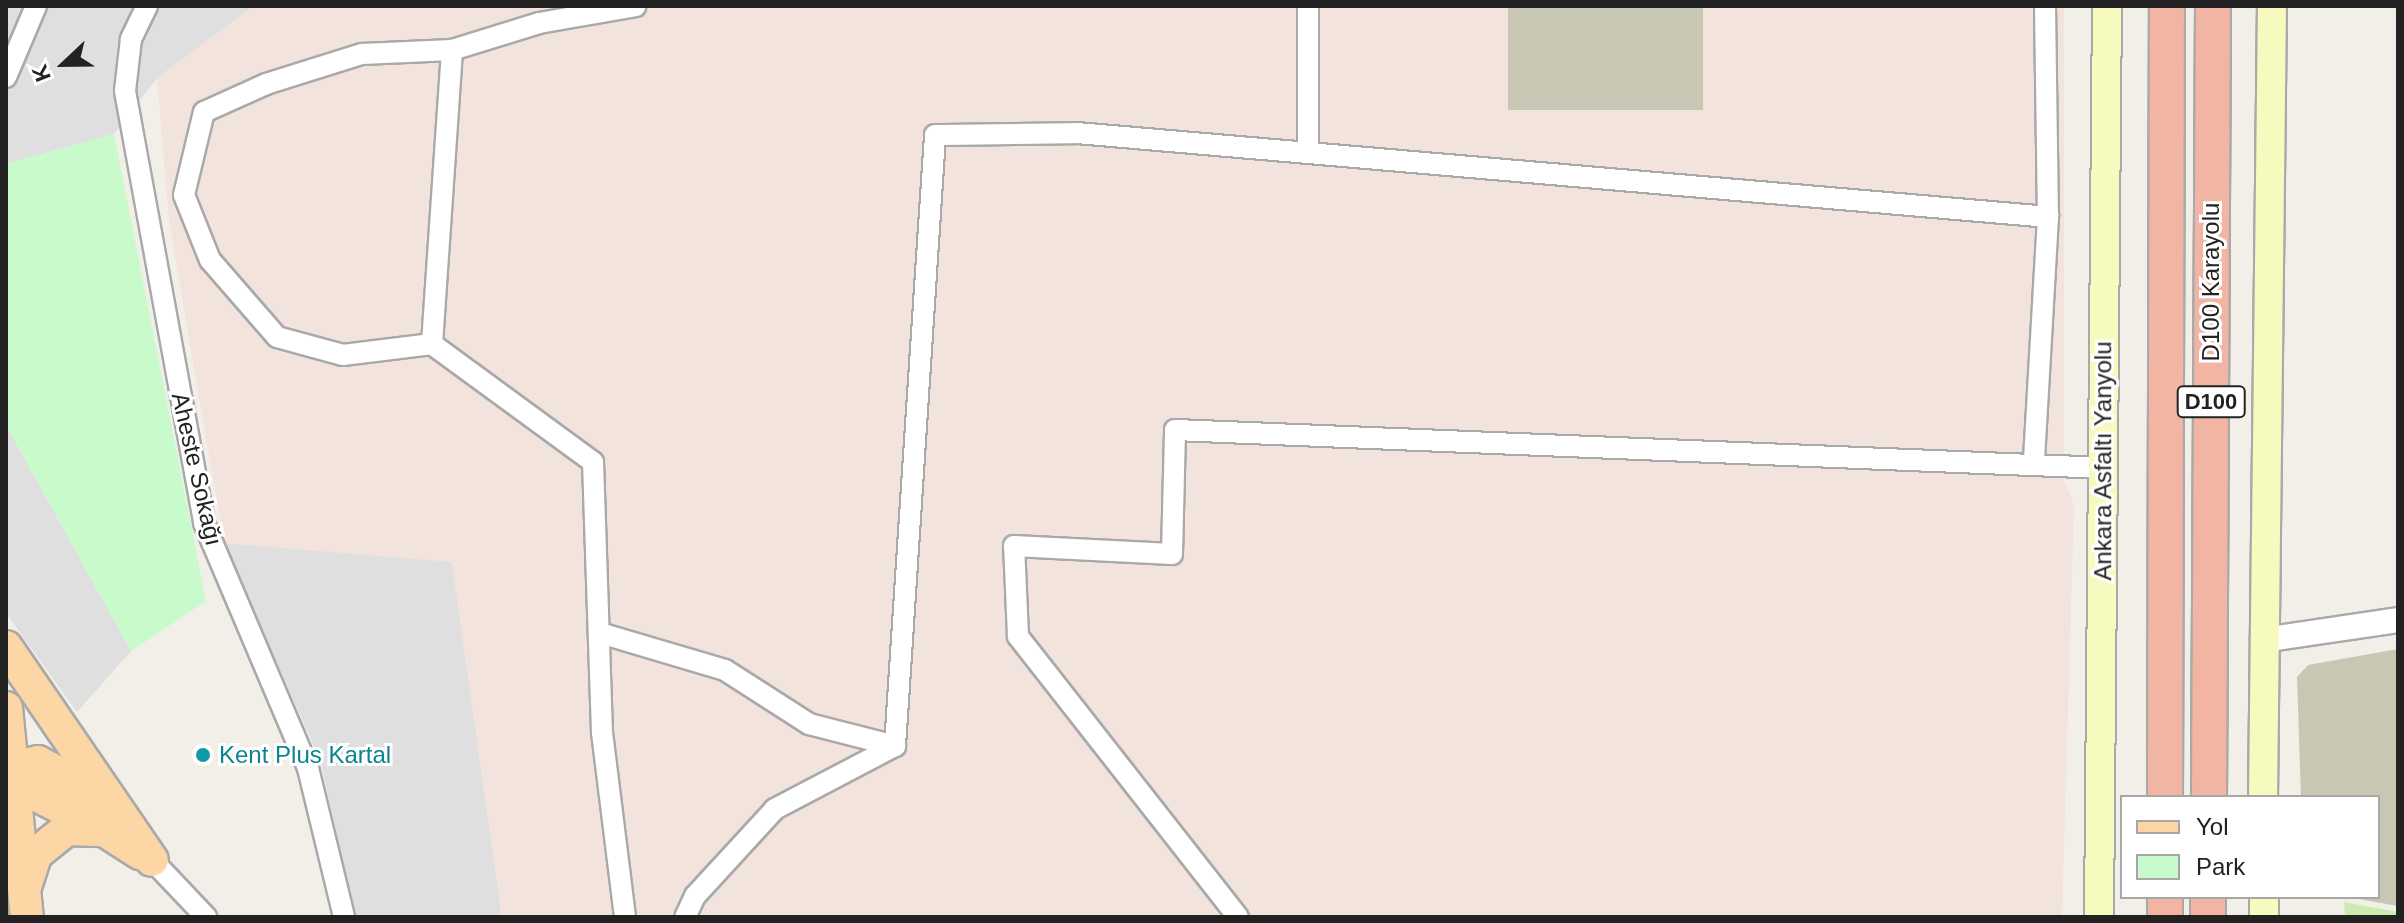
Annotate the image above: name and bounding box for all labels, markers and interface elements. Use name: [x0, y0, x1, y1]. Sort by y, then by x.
north arrow: [24, 24, 104, 104]
text: K: [27, 61, 56, 85]
street label: D100 Karayolu: [2197, 203, 2225, 361]
street label: Ankara Asfaltı Yanyolu: [2089, 340, 2117, 582]
road number: D100: [2175, 384, 2247, 420]
street label: Aheste Sokağı: [165, 390, 229, 548]
place label: Kent Plus Kartal: [219, 741, 391, 769]
marker: Kent Plus Kartal: [194, 746, 212, 764]
legend: [2120, 795, 2380, 899]
text: Yol: [2196, 813, 2228, 840]
text: Park: [2196, 853, 2245, 880]

